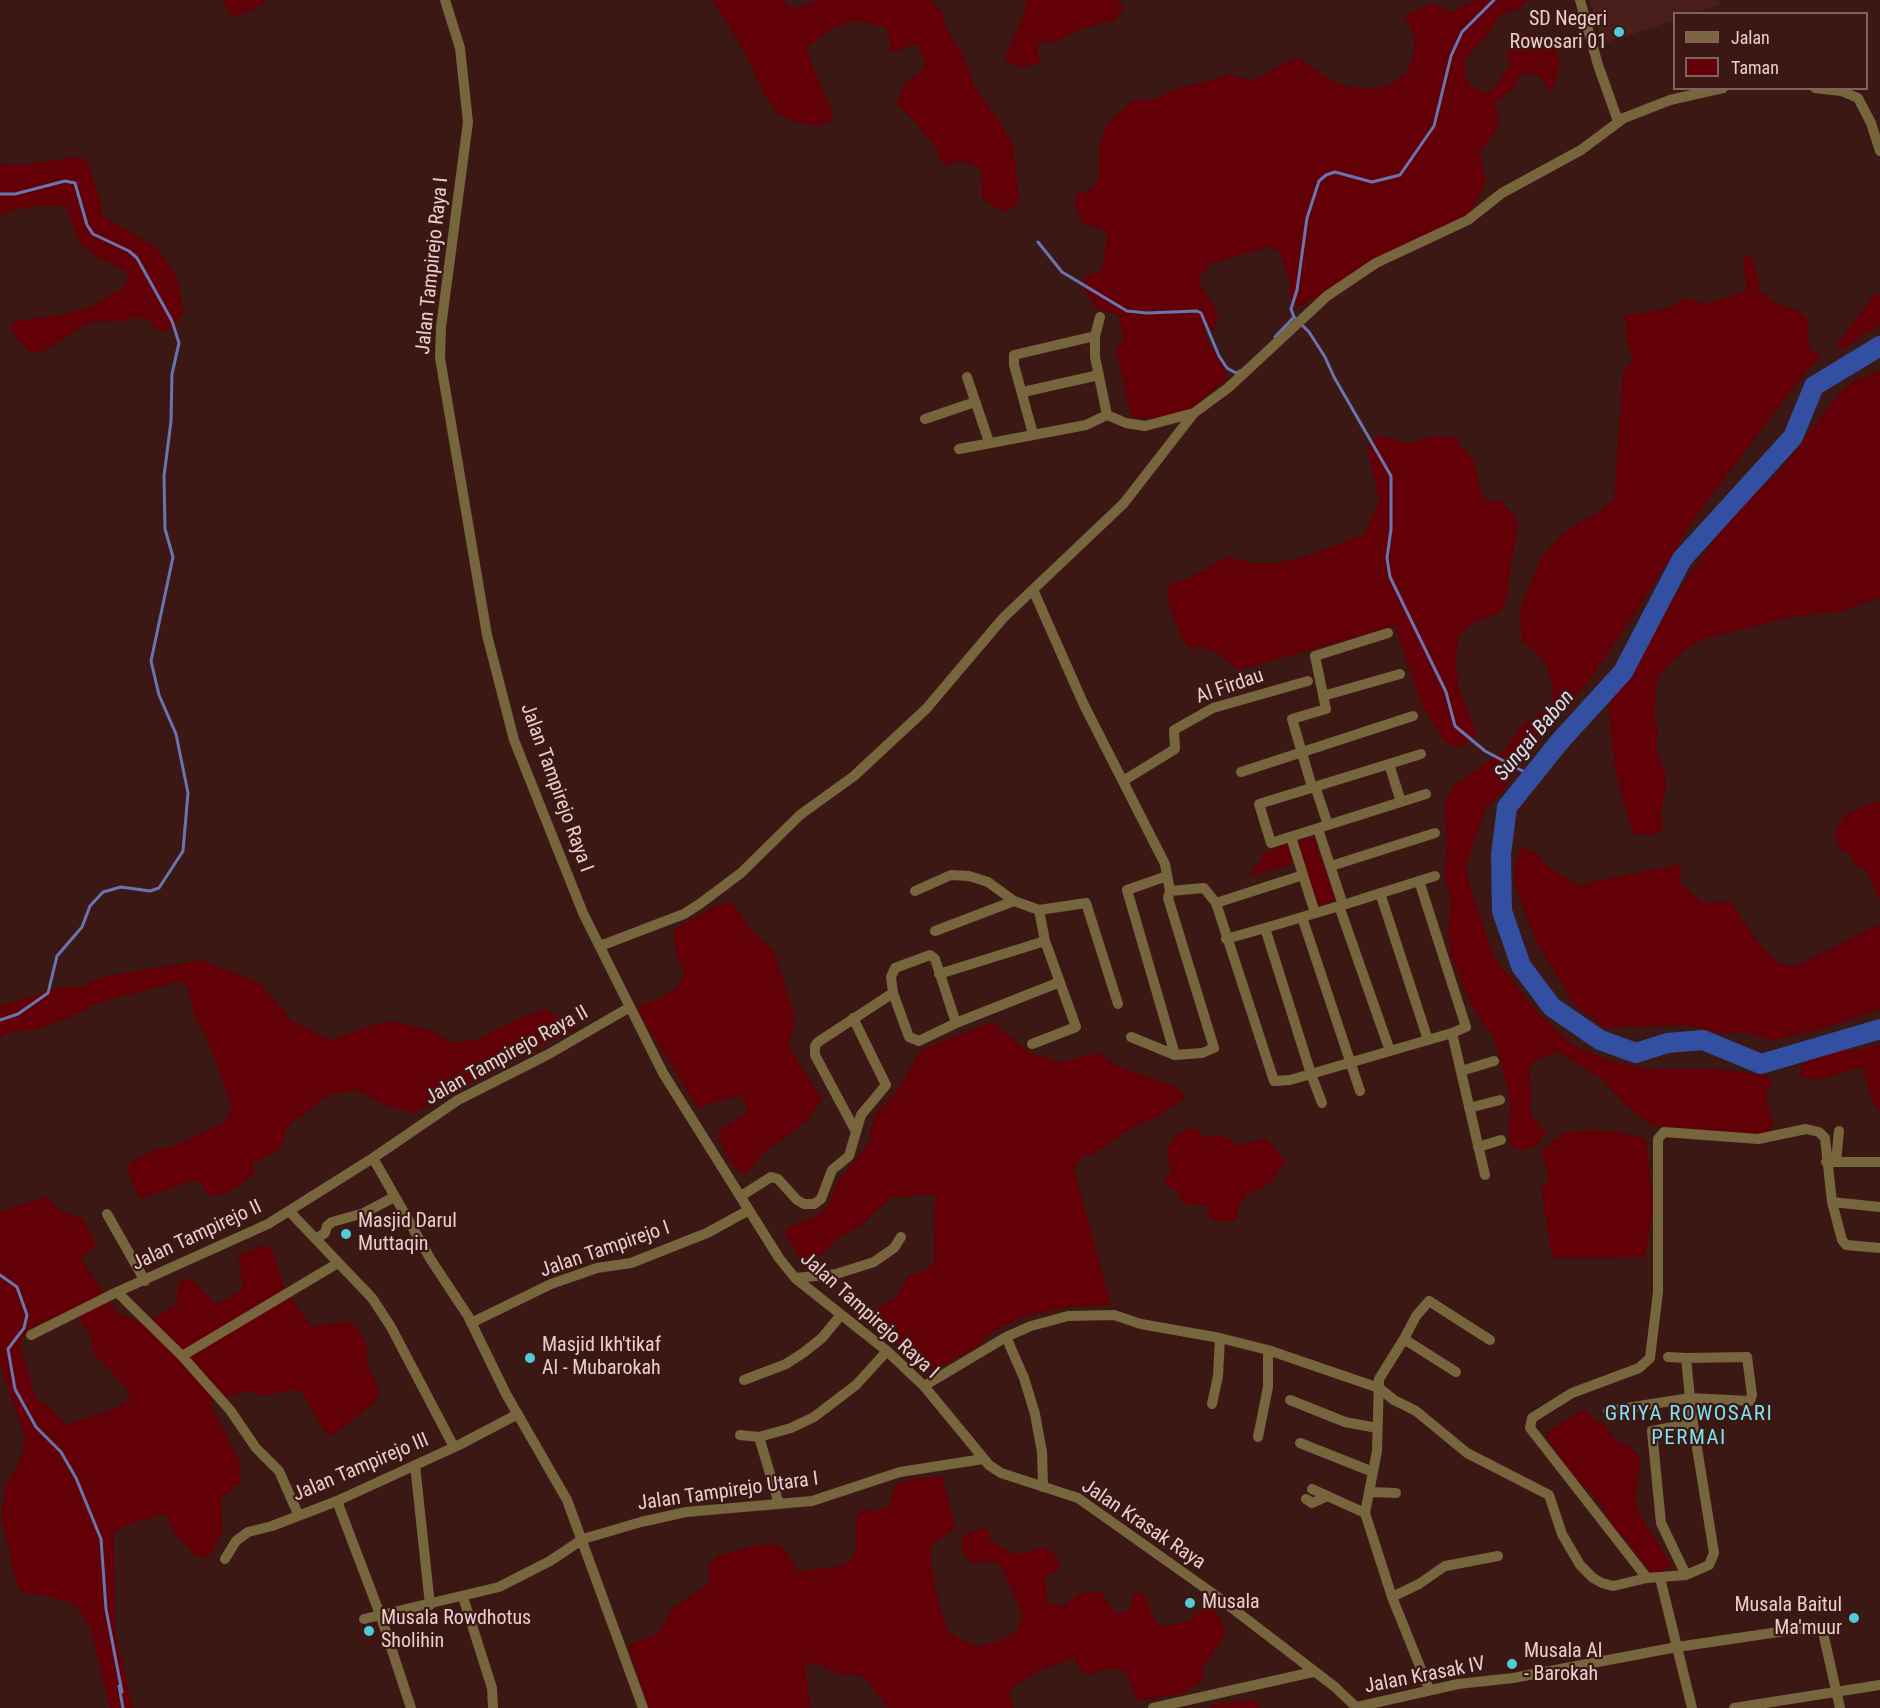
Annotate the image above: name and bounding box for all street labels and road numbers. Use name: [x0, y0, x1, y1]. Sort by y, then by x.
street label: Jalan Tampirejo Raya I: [412, 176, 454, 356]
street label: Al Firdau: [1193, 664, 1267, 710]
street label: Jalan Tampirejo Raya I: [514, 700, 598, 876]
street label: Jalan Tampirejo Raya II: [421, 1001, 593, 1111]
street label: Jalan Tampirejo II: [128, 1195, 266, 1277]
street label: Jalan Tampirejo I: [537, 1217, 673, 1283]
street label: Jalan Tampirejo Raya I: [795, 1248, 943, 1384]
street label: Jalan Tampirejo III: [289, 1429, 433, 1507]
street label: Jalan Tampirejo Utara I: [636, 1467, 820, 1517]
street label: Jalan Krasak Raya: [1077, 1475, 1209, 1575]
street label: Jalan Krasak IV: [1363, 1653, 1487, 1699]

